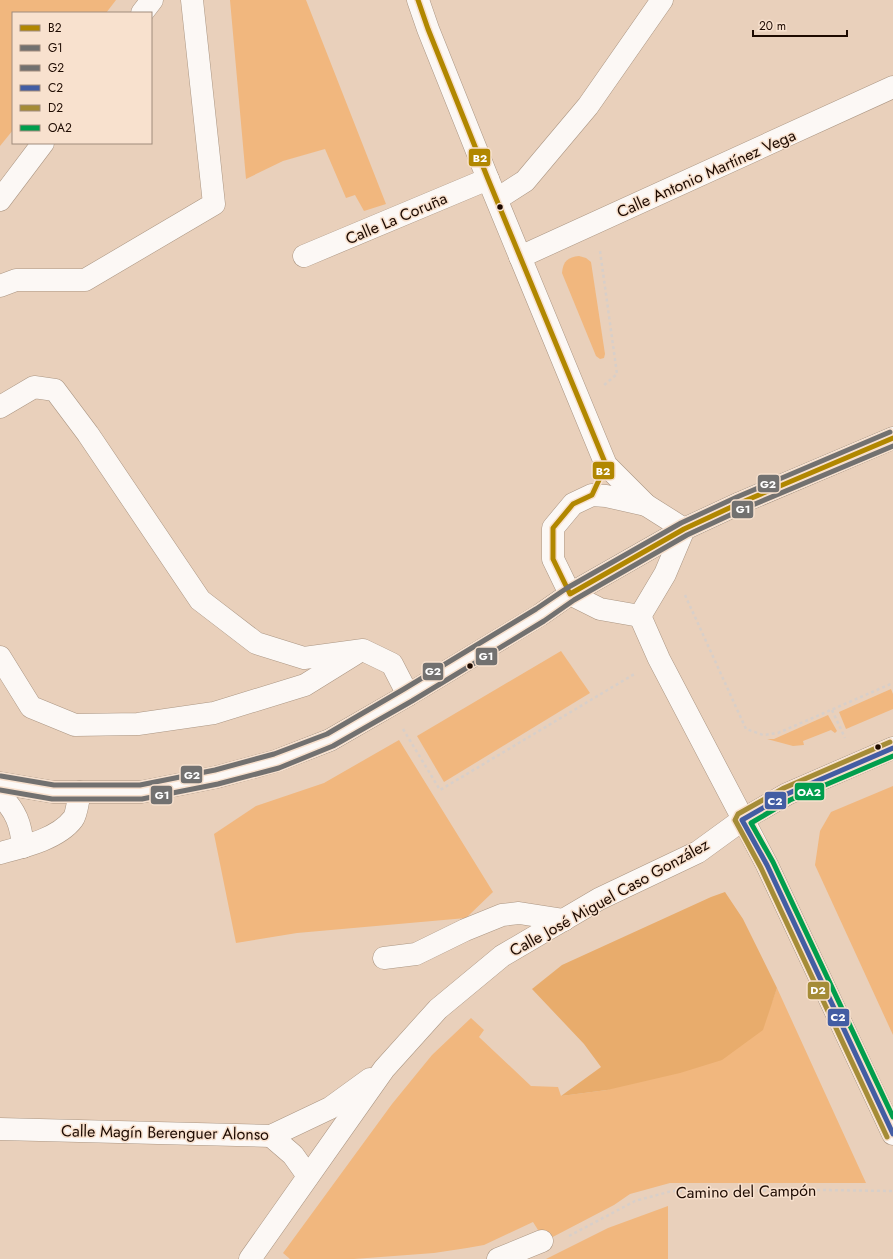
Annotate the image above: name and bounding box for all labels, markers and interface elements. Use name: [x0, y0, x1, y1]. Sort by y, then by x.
legend: [12, 12, 152, 144]
scale bar: [753, 12, 847, 38]
text: 20 m: [759, 17, 786, 35]
text: B2: [48, 19, 62, 37]
text: G1: [48, 39, 63, 57]
text: G2: [48, 59, 64, 77]
text: C2: [48, 79, 63, 97]
text: D2: [48, 99, 63, 117]
text: OA2: [48, 119, 72, 137]
street label: Calle Antonio Martínez Vega: [613, 124, 799, 223]
line badge: B2: [468, 148, 491, 167]
text: B2: [473, 150, 487, 166]
street label: Calle La Coruña: [342, 187, 451, 250]
unlabelled marker: [495, 202, 505, 212]
line badge: B2: [592, 461, 615, 480]
text: B2: [596, 463, 610, 479]
line badge: G2: [757, 474, 780, 493]
text: G2: [760, 476, 776, 492]
line badge: G1: [731, 500, 754, 519]
text: G1: [736, 501, 750, 517]
line badge: G1: [475, 647, 498, 666]
text: G1: [479, 648, 493, 664]
unlabelled marker: [465, 661, 475, 671]
line badge: G2: [422, 662, 444, 681]
text: G2: [425, 663, 441, 679]
unlabelled marker: [873, 742, 883, 752]
line badge: G2: [180, 765, 203, 784]
text: G2: [184, 767, 200, 783]
line badge: OA2: [794, 782, 825, 801]
text: OA2: [797, 784, 821, 800]
line badge: G1: [150, 785, 173, 805]
text: G1: [155, 787, 169, 803]
line badge: C2: [764, 791, 787, 810]
text: C2: [768, 793, 782, 809]
street label: Calle José Miguel Caso González: [505, 833, 714, 962]
line badge: D2: [807, 981, 830, 1000]
text: D2: [810, 982, 826, 998]
line badge: C2: [827, 1008, 850, 1027]
text: C2: [831, 1009, 845, 1025]
street label: Calle Magín Berenguer Alonso: [61, 1119, 269, 1146]
street label: Camino del Campón: [676, 1179, 816, 1204]

